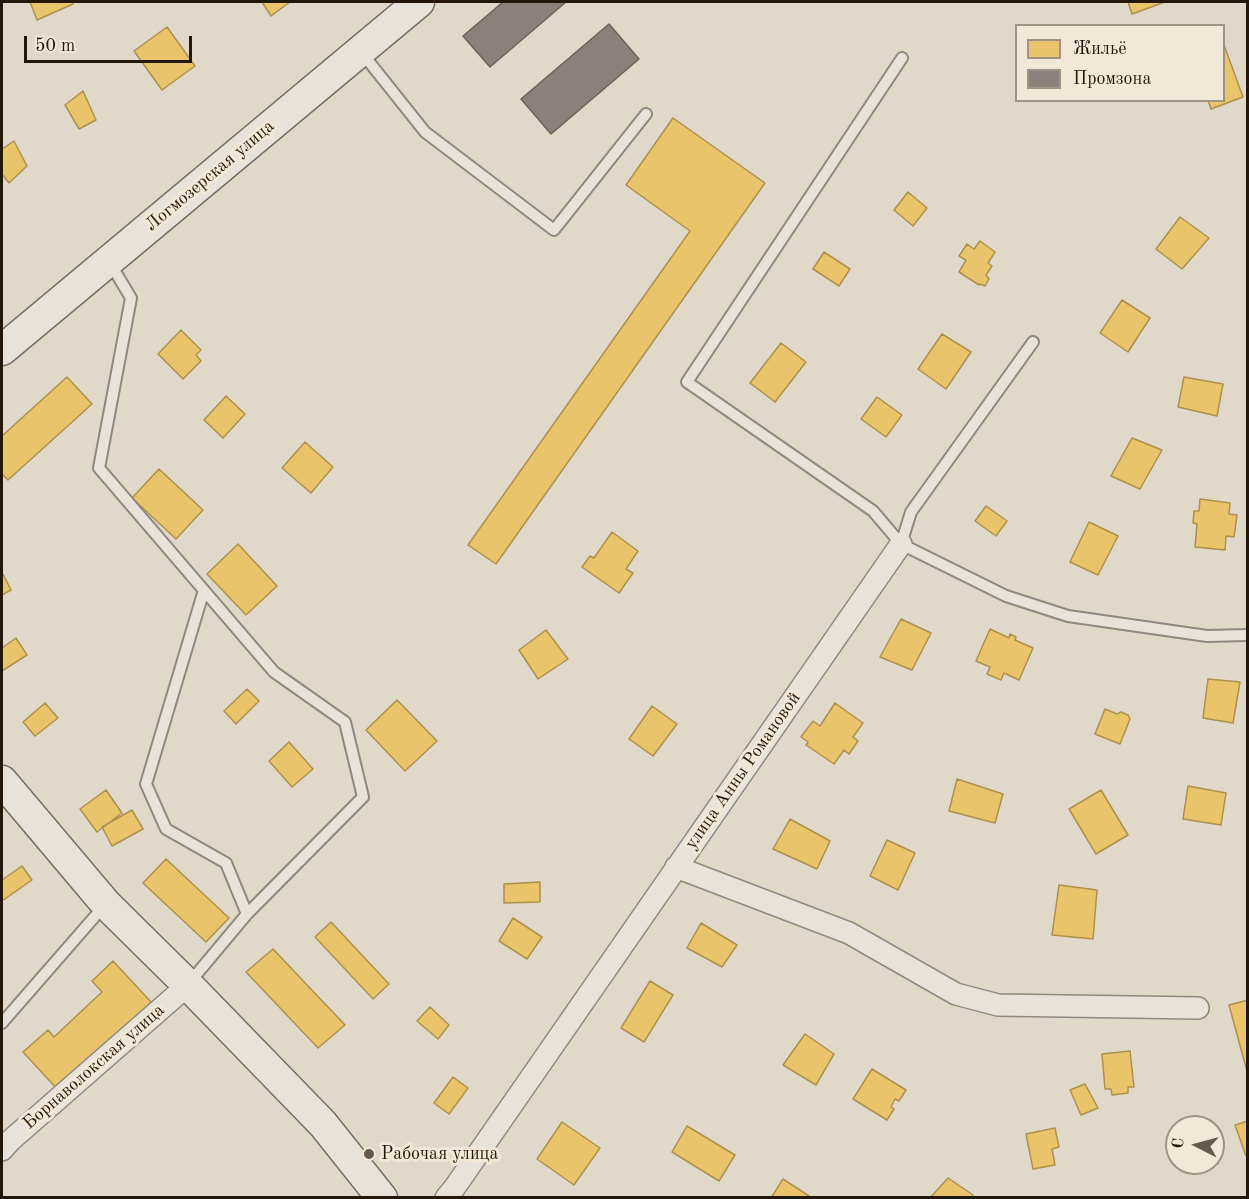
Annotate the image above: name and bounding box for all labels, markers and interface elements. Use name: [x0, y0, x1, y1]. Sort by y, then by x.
scale bar: [27, 24, 195, 62]
legend: [1015, 24, 1225, 102]
text: 50 m: [35, 37, 75, 55]
text: Жильё: [1073, 40, 1127, 58]
text: Промзона: [1073, 70, 1151, 88]
street label: Логмозерская улица: [141, 116, 279, 236]
street label: улица Анны Романовой: [681, 688, 805, 854]
street label: Борнаволокская улица: [19, 1000, 169, 1134]
north arrow: [1165, 1115, 1225, 1175]
text: С: [1171, 1137, 1188, 1149]
place label: Рабочая улица: [381, 1143, 498, 1165]
marker: Рабочая улица: [362, 1147, 376, 1161]

